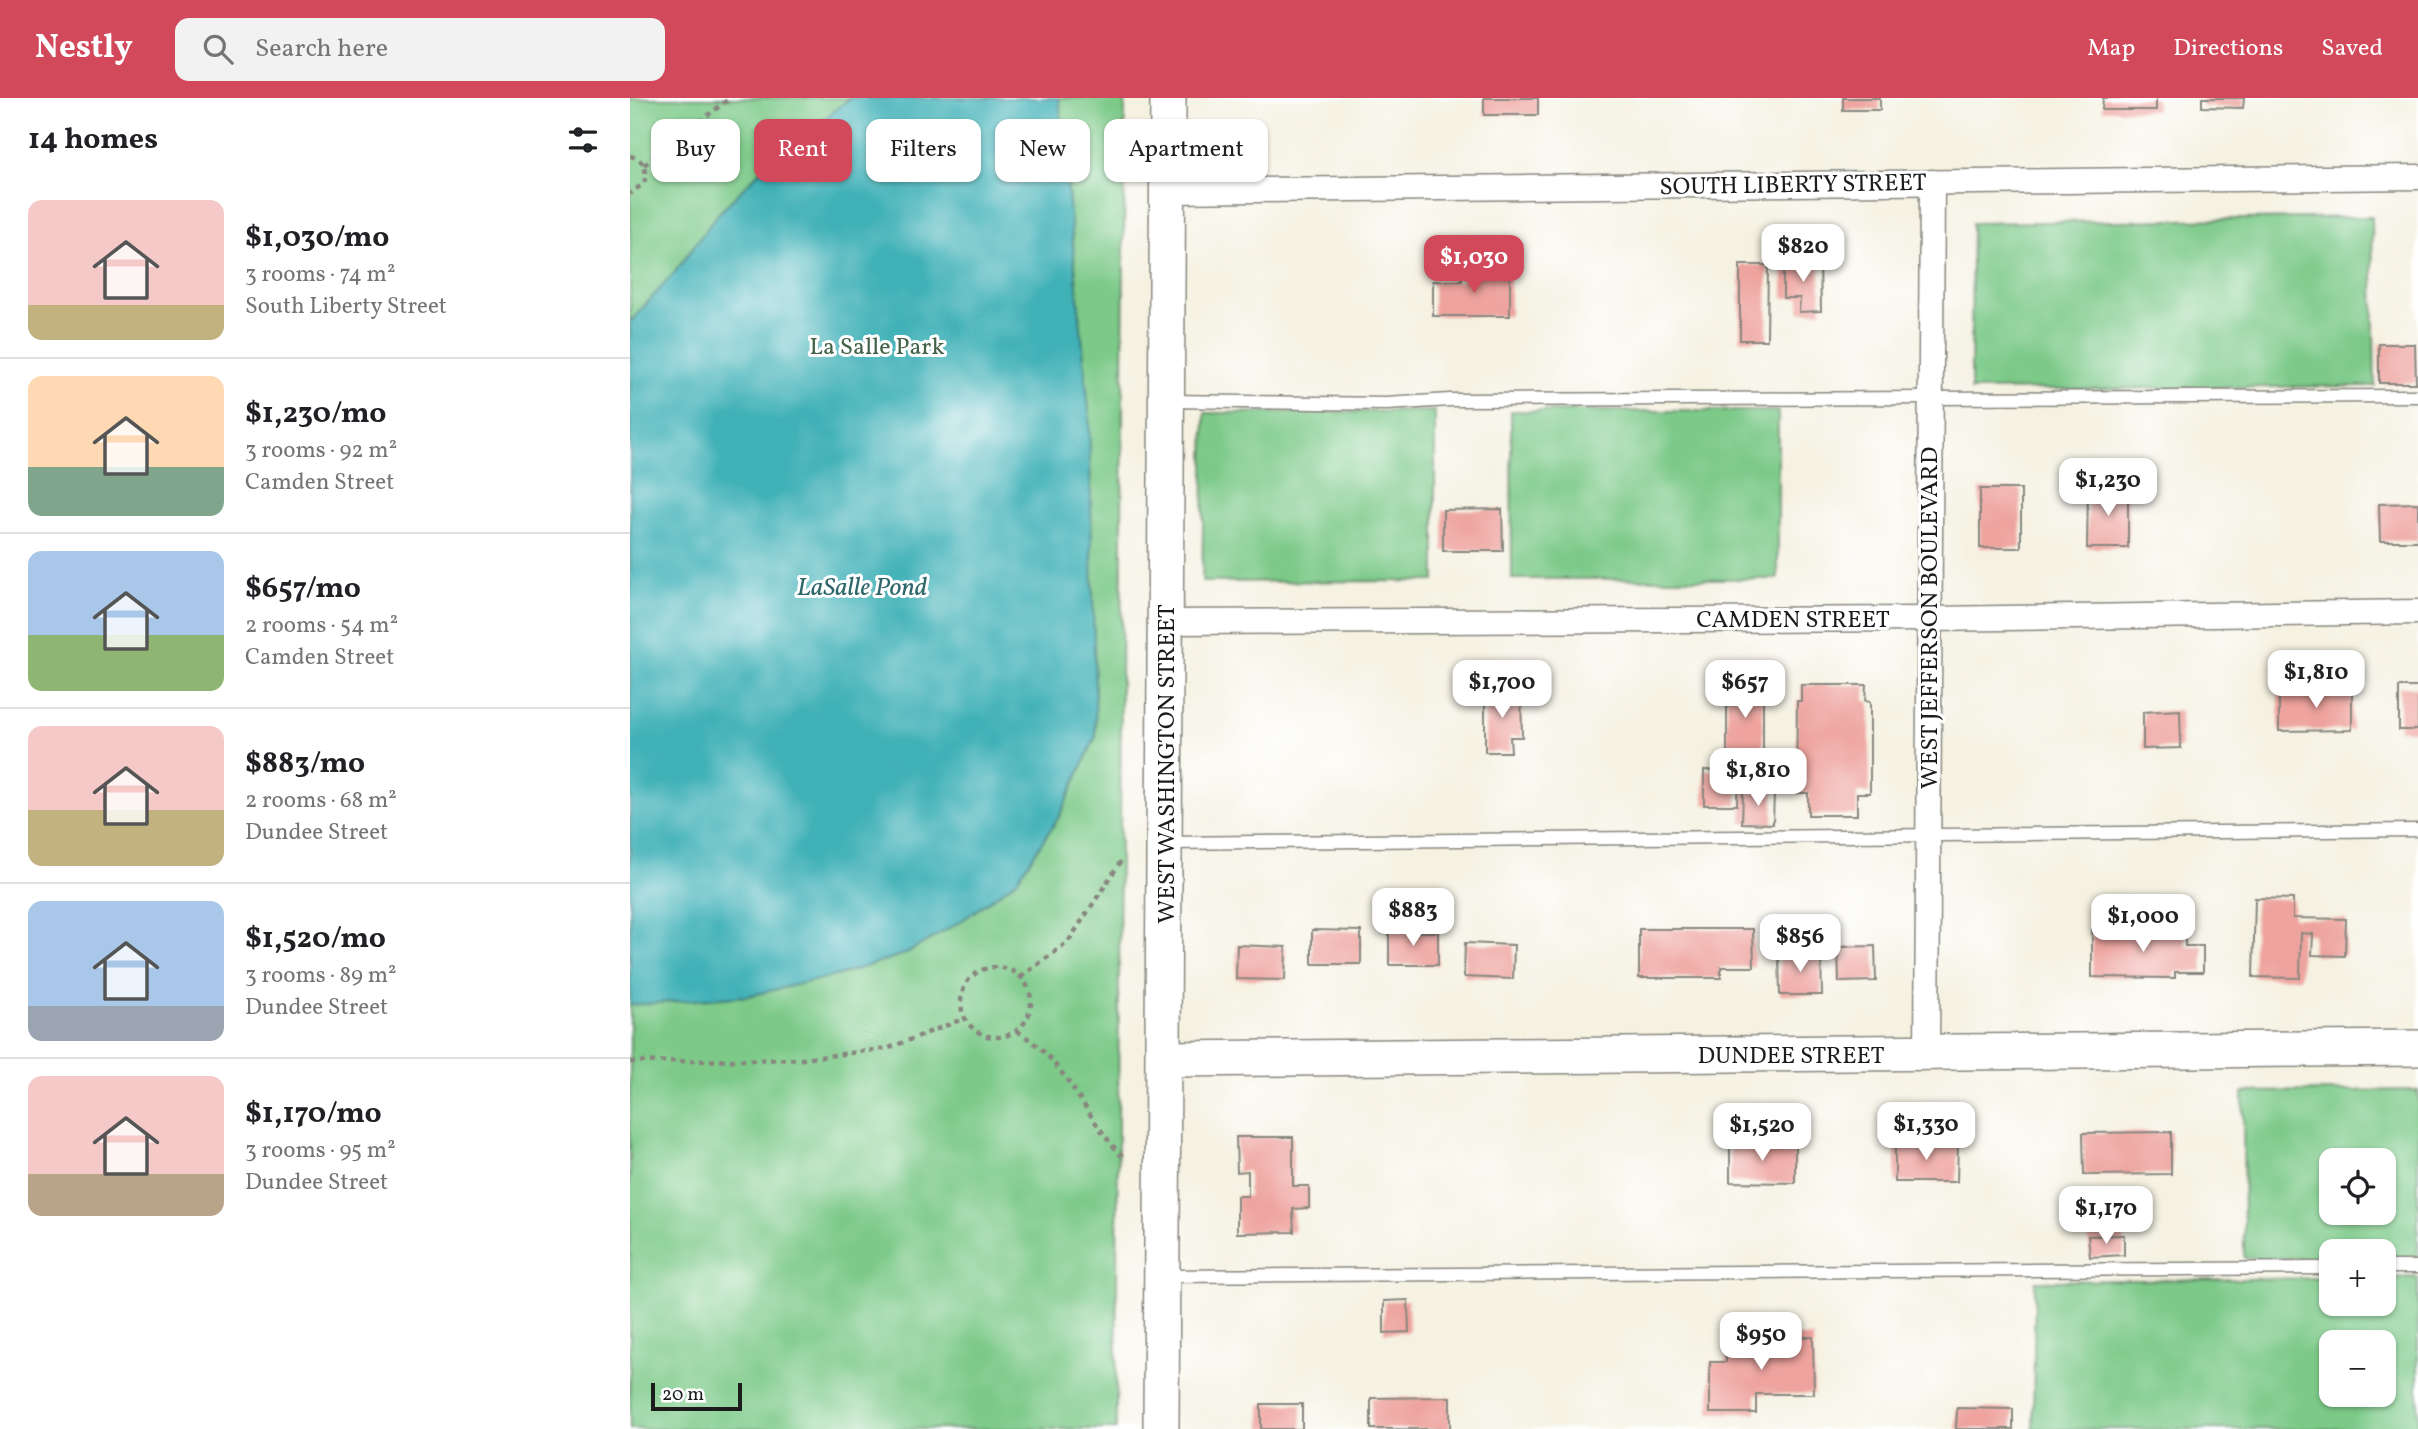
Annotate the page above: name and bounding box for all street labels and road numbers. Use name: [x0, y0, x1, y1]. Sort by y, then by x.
street label: SOUTH LIBERTY STREET: [1659, 167, 1927, 205]
street label: WEST JEFFERSON BOULEVARD: [1914, 447, 1948, 789]
street label: WEST WASHINGTON STREET: [1151, 604, 1185, 924]
street label: CAMDEN STREET: [1696, 604, 1890, 638]
street label: DUNDEE STREET: [1697, 1040, 1885, 1074]

